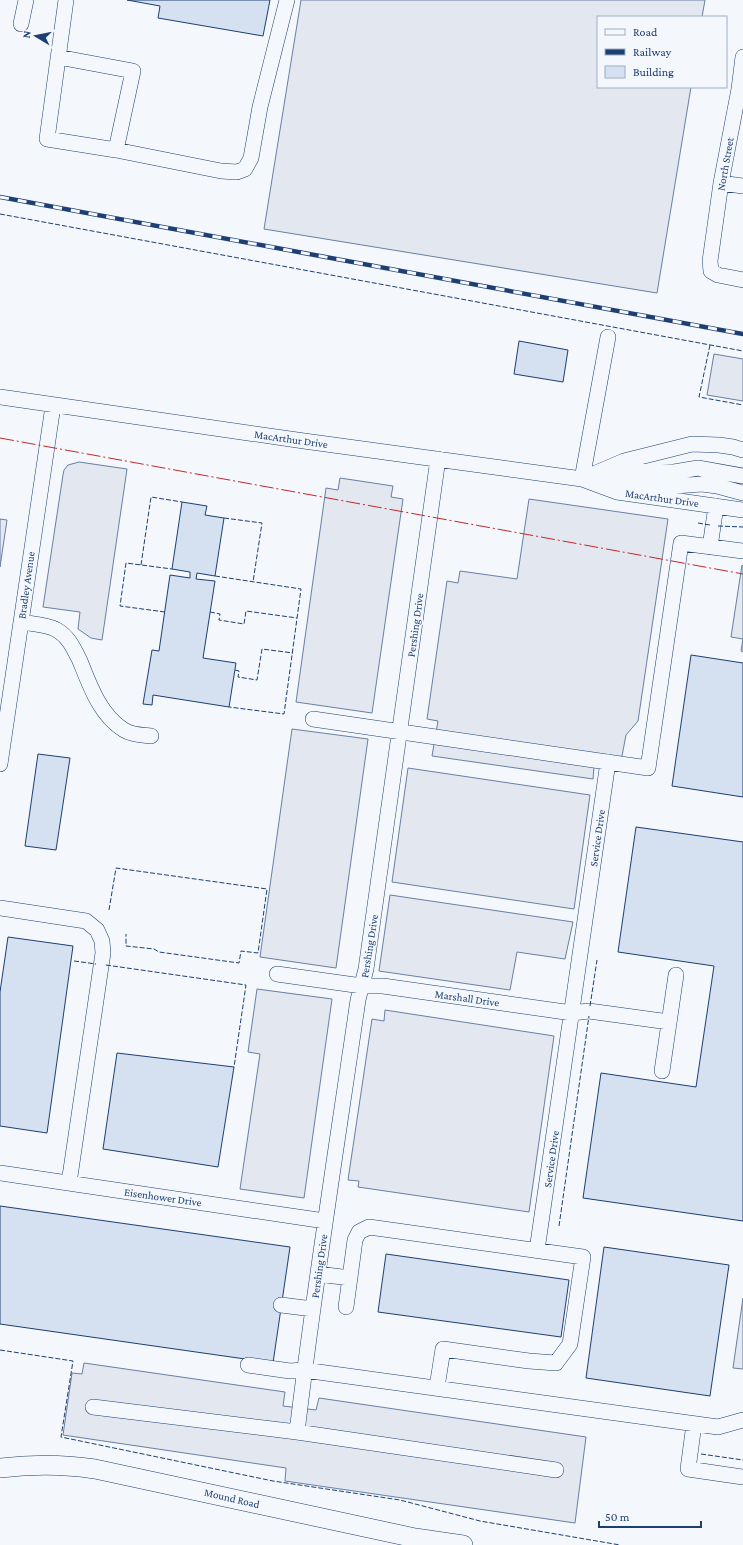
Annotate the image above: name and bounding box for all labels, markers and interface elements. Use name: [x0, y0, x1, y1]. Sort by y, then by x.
north arrow: [16, 16, 56, 56]
legend: [597, 16, 727, 88]
text: Road: [633, 25, 658, 39]
text: N: [20, 29, 33, 39]
text: Railway: [633, 45, 672, 59]
text: Building: [633, 65, 674, 79]
street label: North Street: [714, 136, 736, 192]
street label: MacArthur Drive: [253, 428, 329, 450]
street label: MacArthur Drive: [624, 487, 700, 509]
street label: Bradley Avenue: [15, 550, 38, 620]
street label: Pershing Drive: [405, 592, 426, 658]
street label: Service Drive: [587, 809, 607, 867]
street label: Pershing Drive: [358, 913, 381, 979]
street label: Marshall Drive: [434, 988, 500, 1008]
street label: Service Drive: [541, 1130, 561, 1188]
street label: Eisenhower Drive: [124, 1186, 203, 1208]
street label: Pershing Drive: [309, 1233, 330, 1299]
street label: Mound Road: [203, 1486, 261, 1510]
scale bar: [599, 1503, 701, 1529]
text: 50 m: [605, 1510, 630, 1524]

